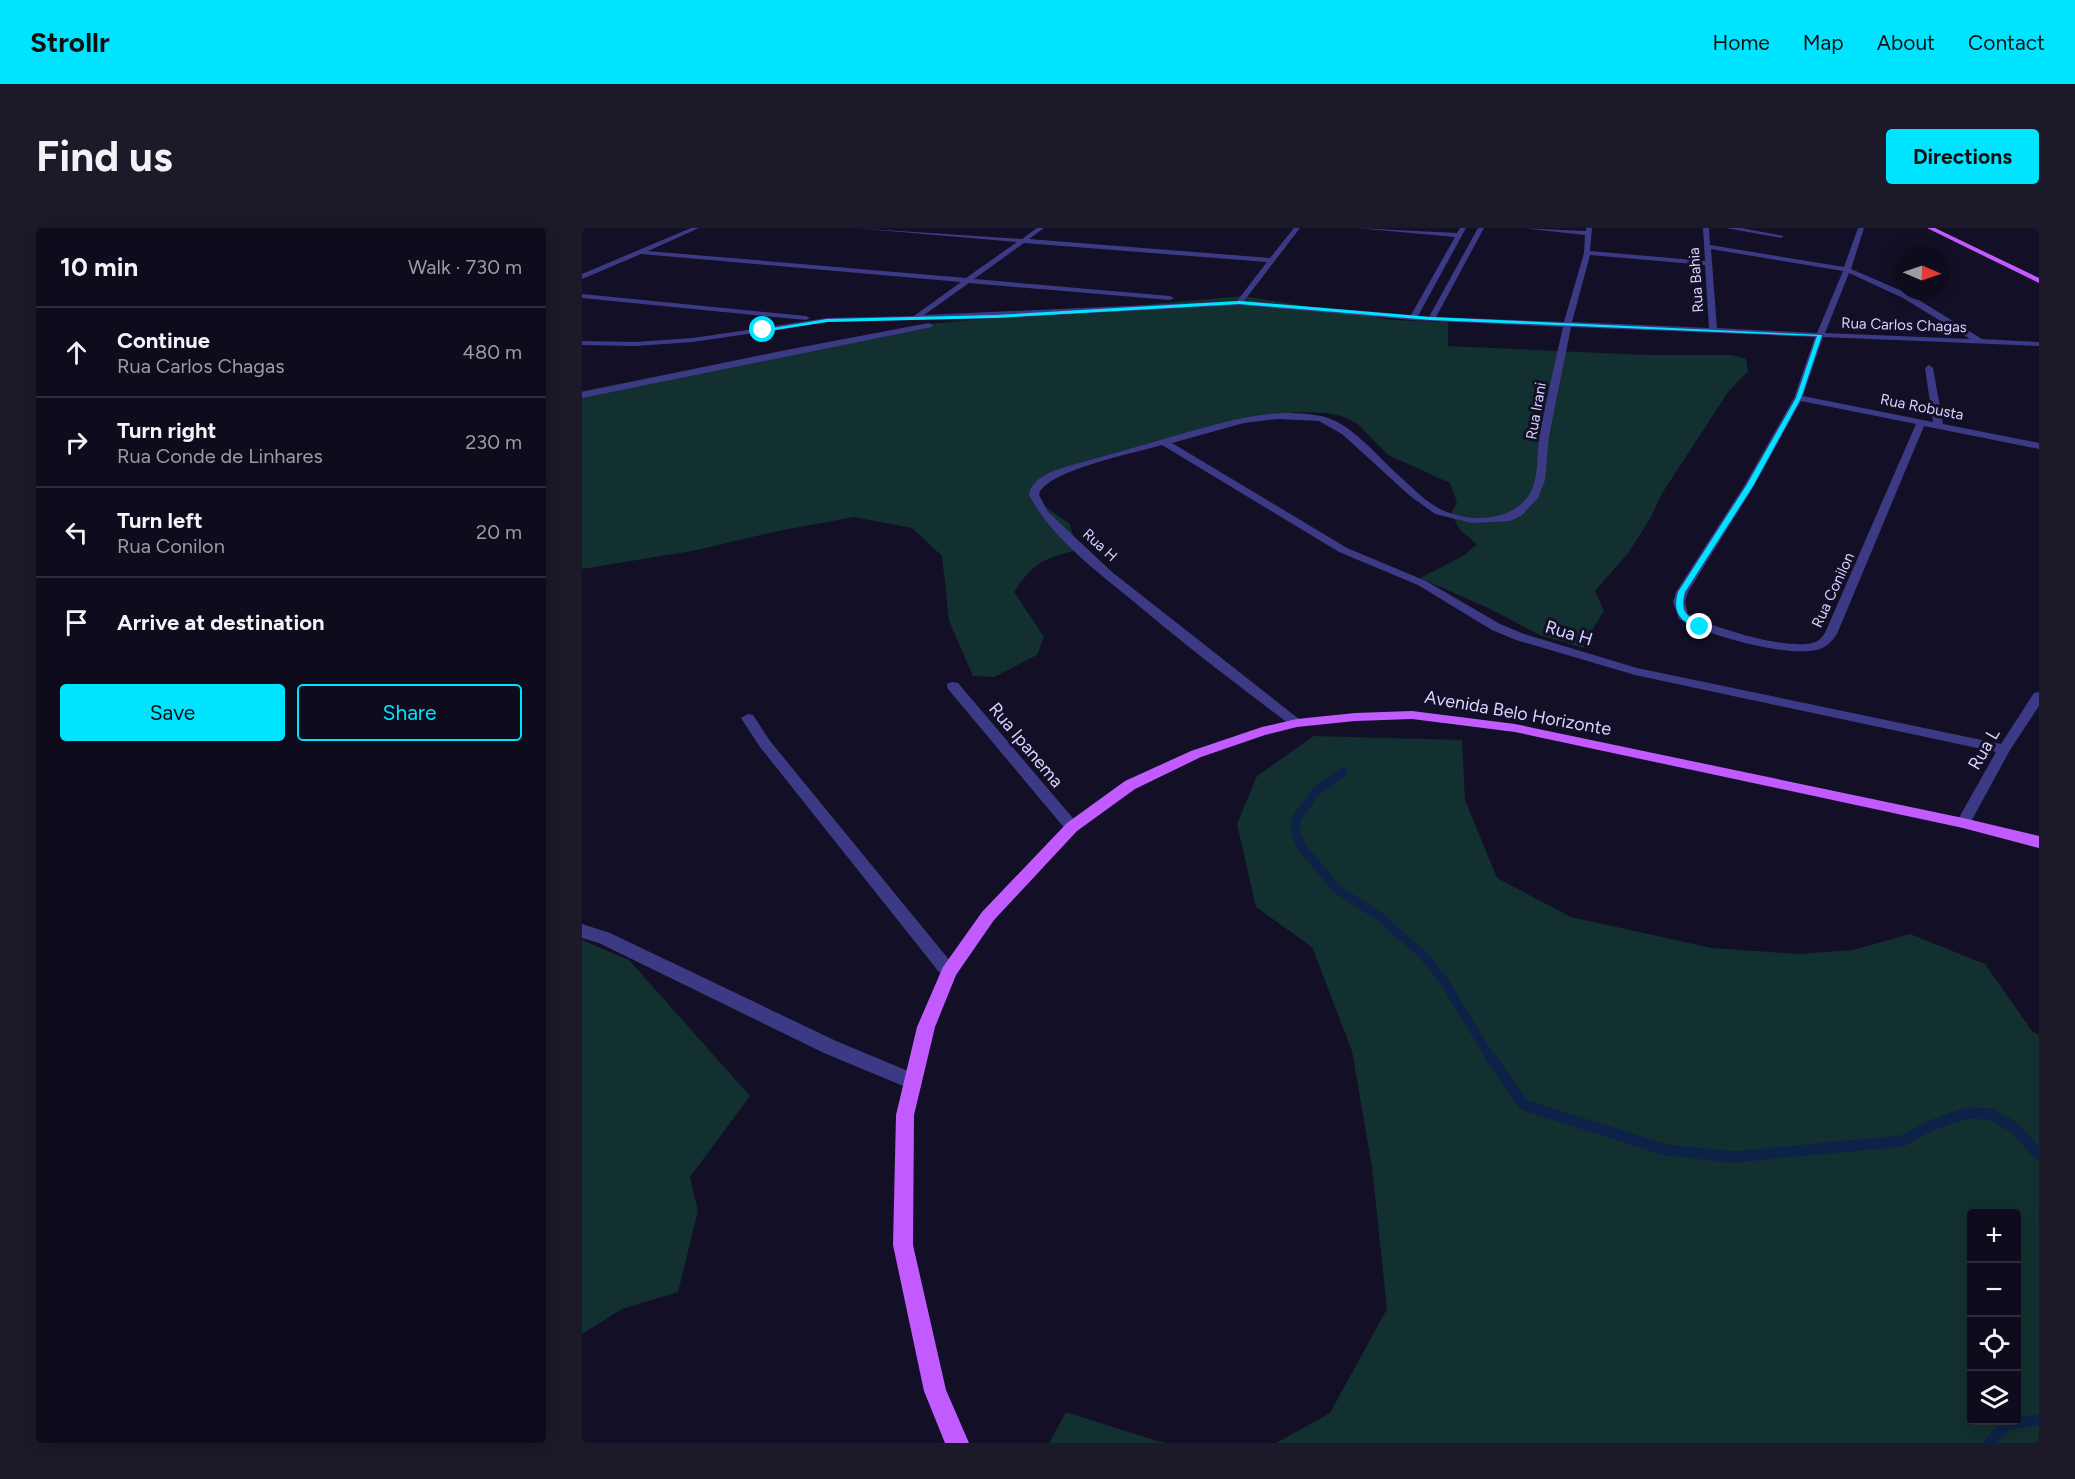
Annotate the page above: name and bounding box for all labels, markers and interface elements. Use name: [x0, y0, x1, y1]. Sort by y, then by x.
text: Strollr: [30, 25, 110, 59]
text: Home: [1713, 30, 1770, 55]
text: Map: [1803, 30, 1844, 55]
text: About: [1877, 30, 1935, 55]
text: Contact: [1968, 30, 2045, 55]
button: Directions: [1886, 129, 2039, 184]
text: Find us: [36, 131, 173, 182]
north arrow: [1895, 246, 1949, 300]
street label: Rua Bahia: [1685, 247, 1707, 313]
text: 10 min: [60, 251, 138, 283]
text: Walk · 730 m: [408, 255, 522, 279]
street label: Rua Carlos Chagas: [1841, 314, 1967, 336]
route start: [749, 316, 775, 342]
text: Continue: [117, 327, 210, 354]
icon: ahead: [60, 336, 93, 369]
text: 480 m: [463, 340, 522, 364]
text: Rua Carlos Chagas: [117, 354, 285, 378]
street label: Rua Irani: [1522, 381, 1550, 441]
street label: Rua Robusta: [1879, 390, 1965, 424]
text: Turn right: [117, 417, 216, 444]
icon: right: [60, 426, 93, 459]
text: 230 m: [465, 430, 522, 454]
text: Rua Conde de Linhares: [117, 444, 323, 468]
text: Turn left: [117, 507, 203, 534]
icon: left: [60, 516, 93, 549]
text: 20 m: [476, 520, 522, 544]
street label: Rua H: [1079, 525, 1121, 565]
text: Rua Conilon: [117, 534, 225, 558]
street label: Rua Conilon: [1808, 550, 1858, 630]
icon: arrive: [60, 606, 93, 639]
text: Arrive at destination: [117, 609, 325, 636]
route end: [1686, 613, 1712, 639]
street label: Rua H: [1543, 615, 1595, 651]
button: Save: [60, 684, 285, 741]
button: Share: [297, 684, 522, 741]
street label: Avenida Belo Horizonte: [1423, 686, 1613, 740]
street label: Rua Ipanema: [984, 698, 1068, 792]
street label: Rua L: [1963, 724, 2005, 774]
map controls: [1967, 1209, 2021, 1425]
button: +: [1967, 1209, 2021, 1263]
button: −: [1967, 1263, 2021, 1317]
button: locate: [1967, 1317, 2021, 1371]
button: layers: [1967, 1371, 2021, 1425]

